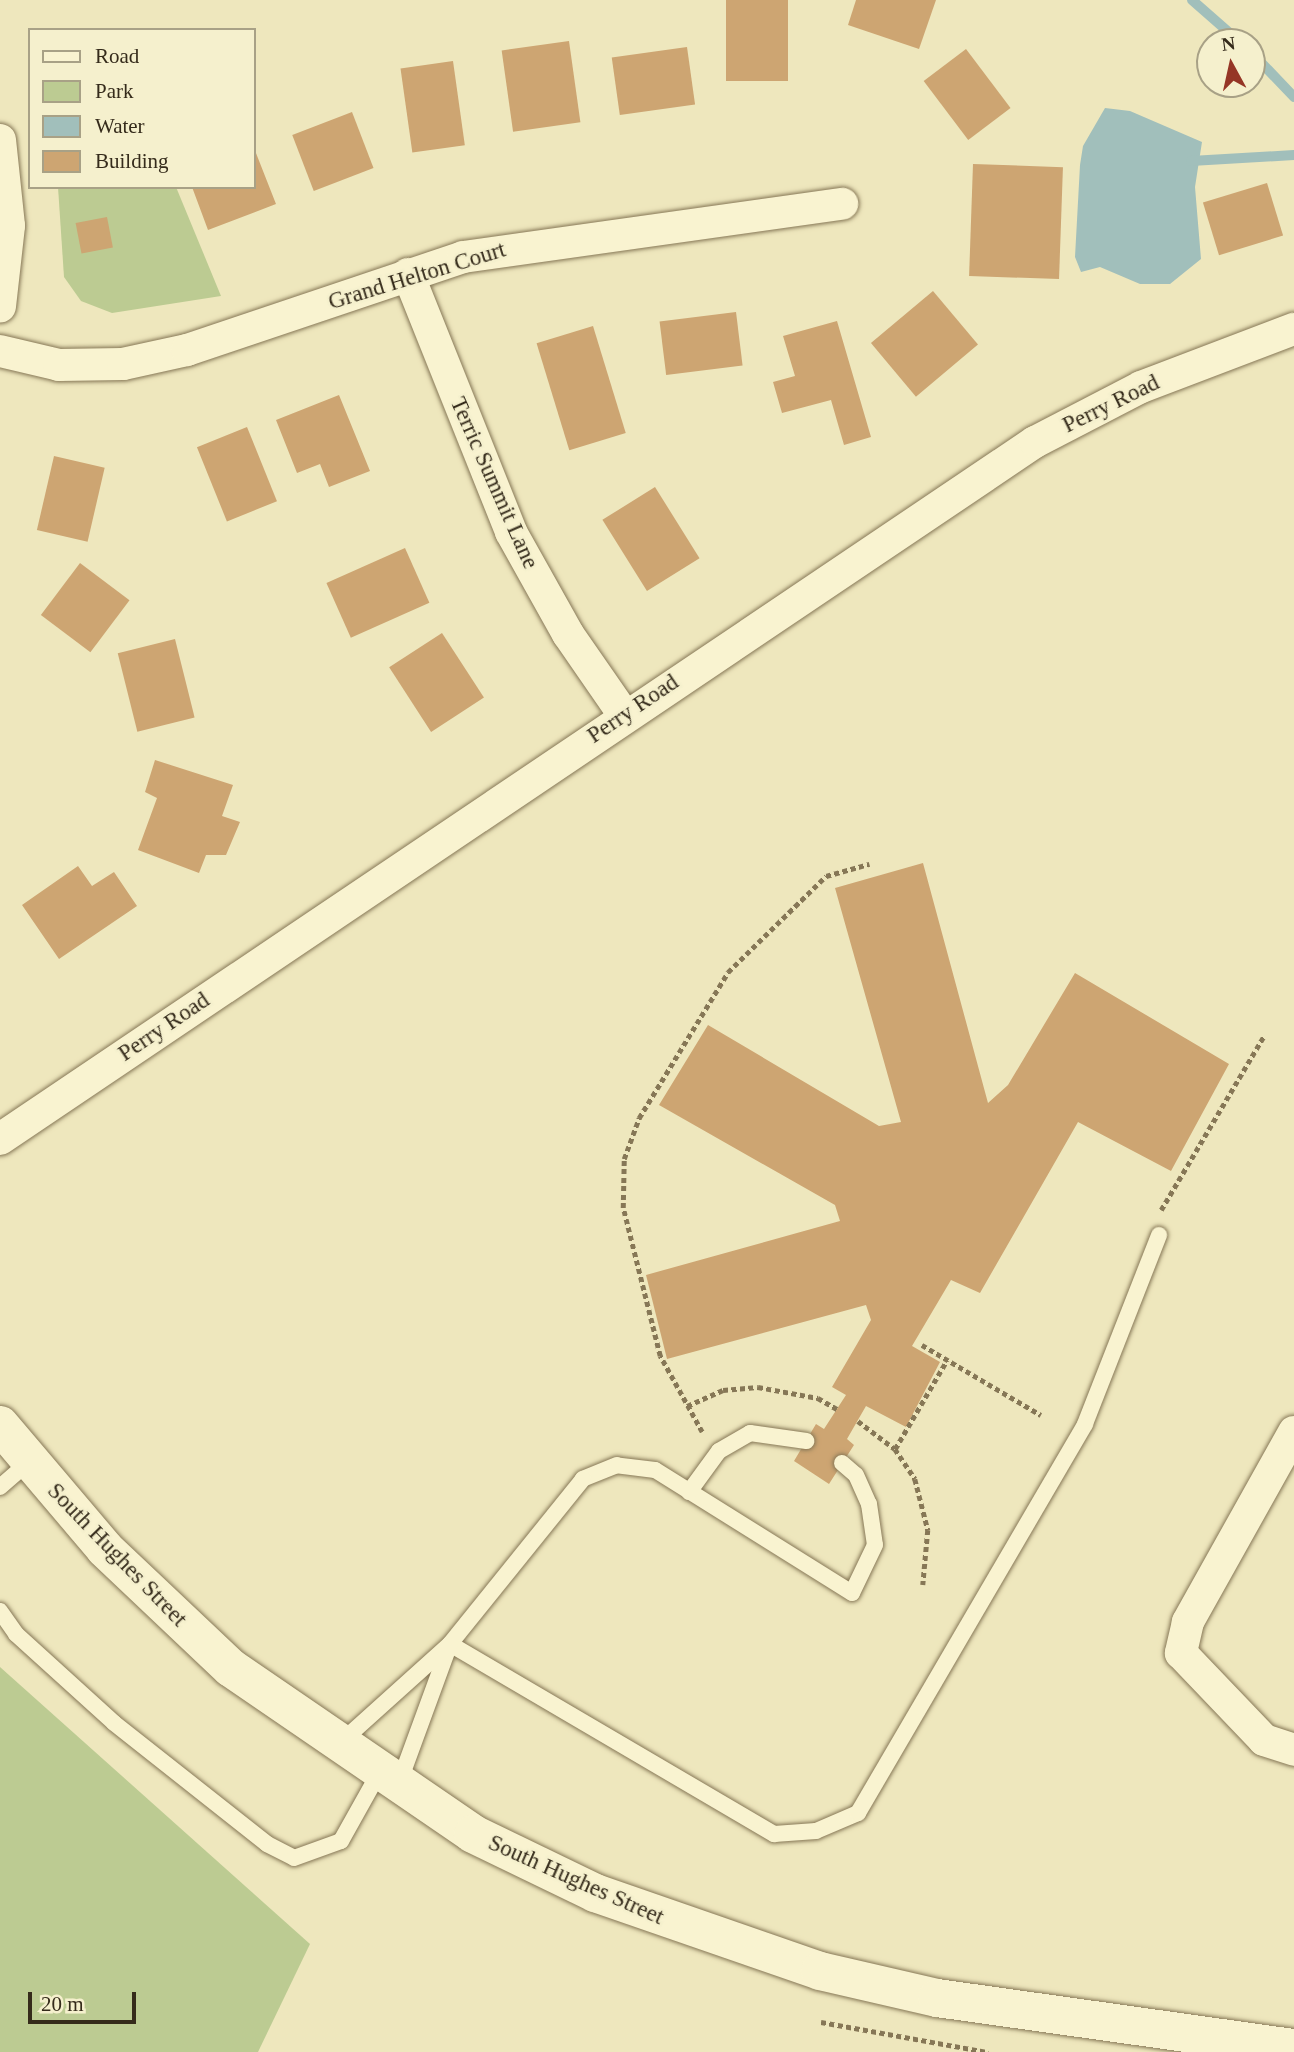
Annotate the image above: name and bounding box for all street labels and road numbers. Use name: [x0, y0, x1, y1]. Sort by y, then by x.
street label: Grand Helton Court: [325, 236, 509, 316]
street label: Perry Road: [1058, 369, 1164, 439]
street label: Terric Summit Lane: [444, 393, 544, 573]
street label: Perry Road: [582, 668, 684, 750]
street label: Perry Road: [113, 986, 215, 1068]
street label: South Hughes Street: [41, 1477, 193, 1633]
street label: South Hughes Street: [484, 1829, 668, 1931]

